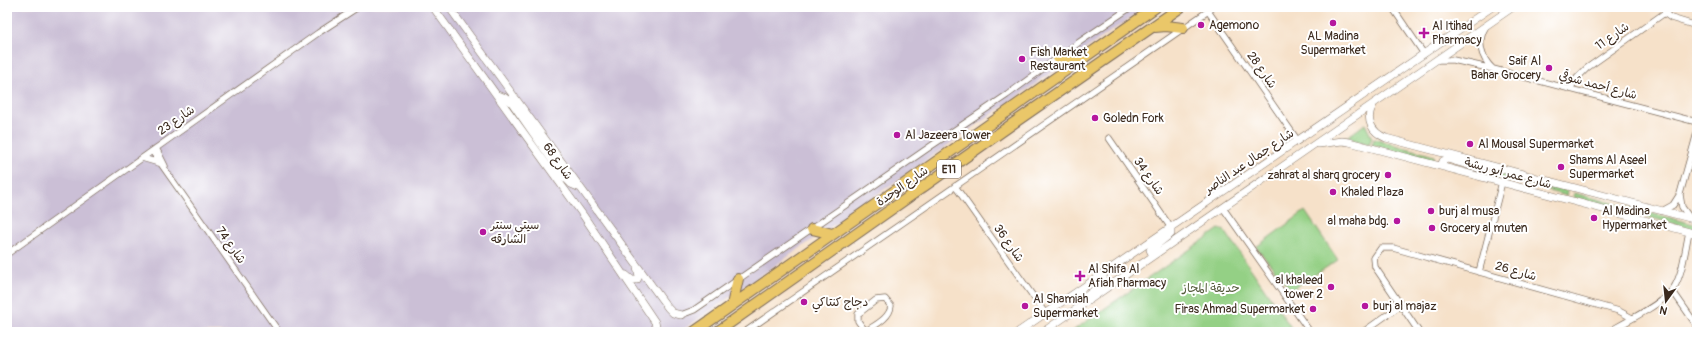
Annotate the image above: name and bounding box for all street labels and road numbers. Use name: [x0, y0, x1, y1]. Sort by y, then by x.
street label: شارع 11: [1592, 19, 1633, 54]
street label: شارع 28: [1243, 49, 1280, 92]
street label: شارع أحمد شوقي: [1557, 68, 1639, 104]
street label: شارع 23: [155, 102, 198, 139]
street label: شارع جمال عبد الناصر: [1201, 126, 1298, 198]
street label: شارع 68: [539, 140, 576, 183]
street label: شارع 34: [1130, 155, 1167, 198]
street label: شارع عمر أبو ريشة: [1462, 155, 1553, 193]
road number: E11: [937, 160, 961, 178]
street label: شارع الوحدة: [873, 163, 932, 211]
street label: شارع 36: [990, 222, 1027, 265]
street label: شارع 74: [212, 224, 249, 267]
street label: شارع 26: [1493, 258, 1538, 285]

